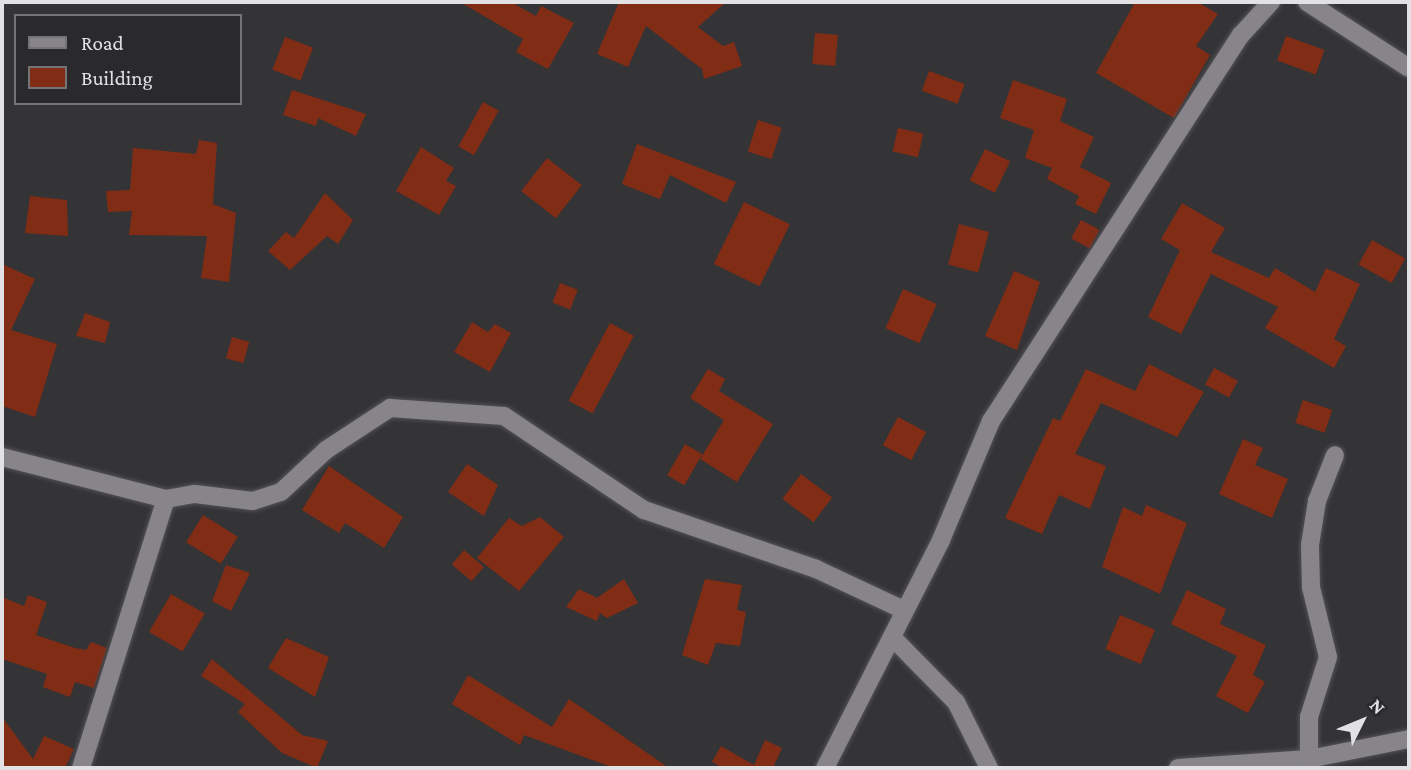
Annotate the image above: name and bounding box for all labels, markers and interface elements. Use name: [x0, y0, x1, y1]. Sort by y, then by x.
legend: [14, 14, 242, 105]
text: Road: [81, 31, 124, 55]
text: Building: [81, 66, 153, 90]
north arrow: [1327, 686, 1397, 756]
text: N: [1366, 694, 1390, 718]

